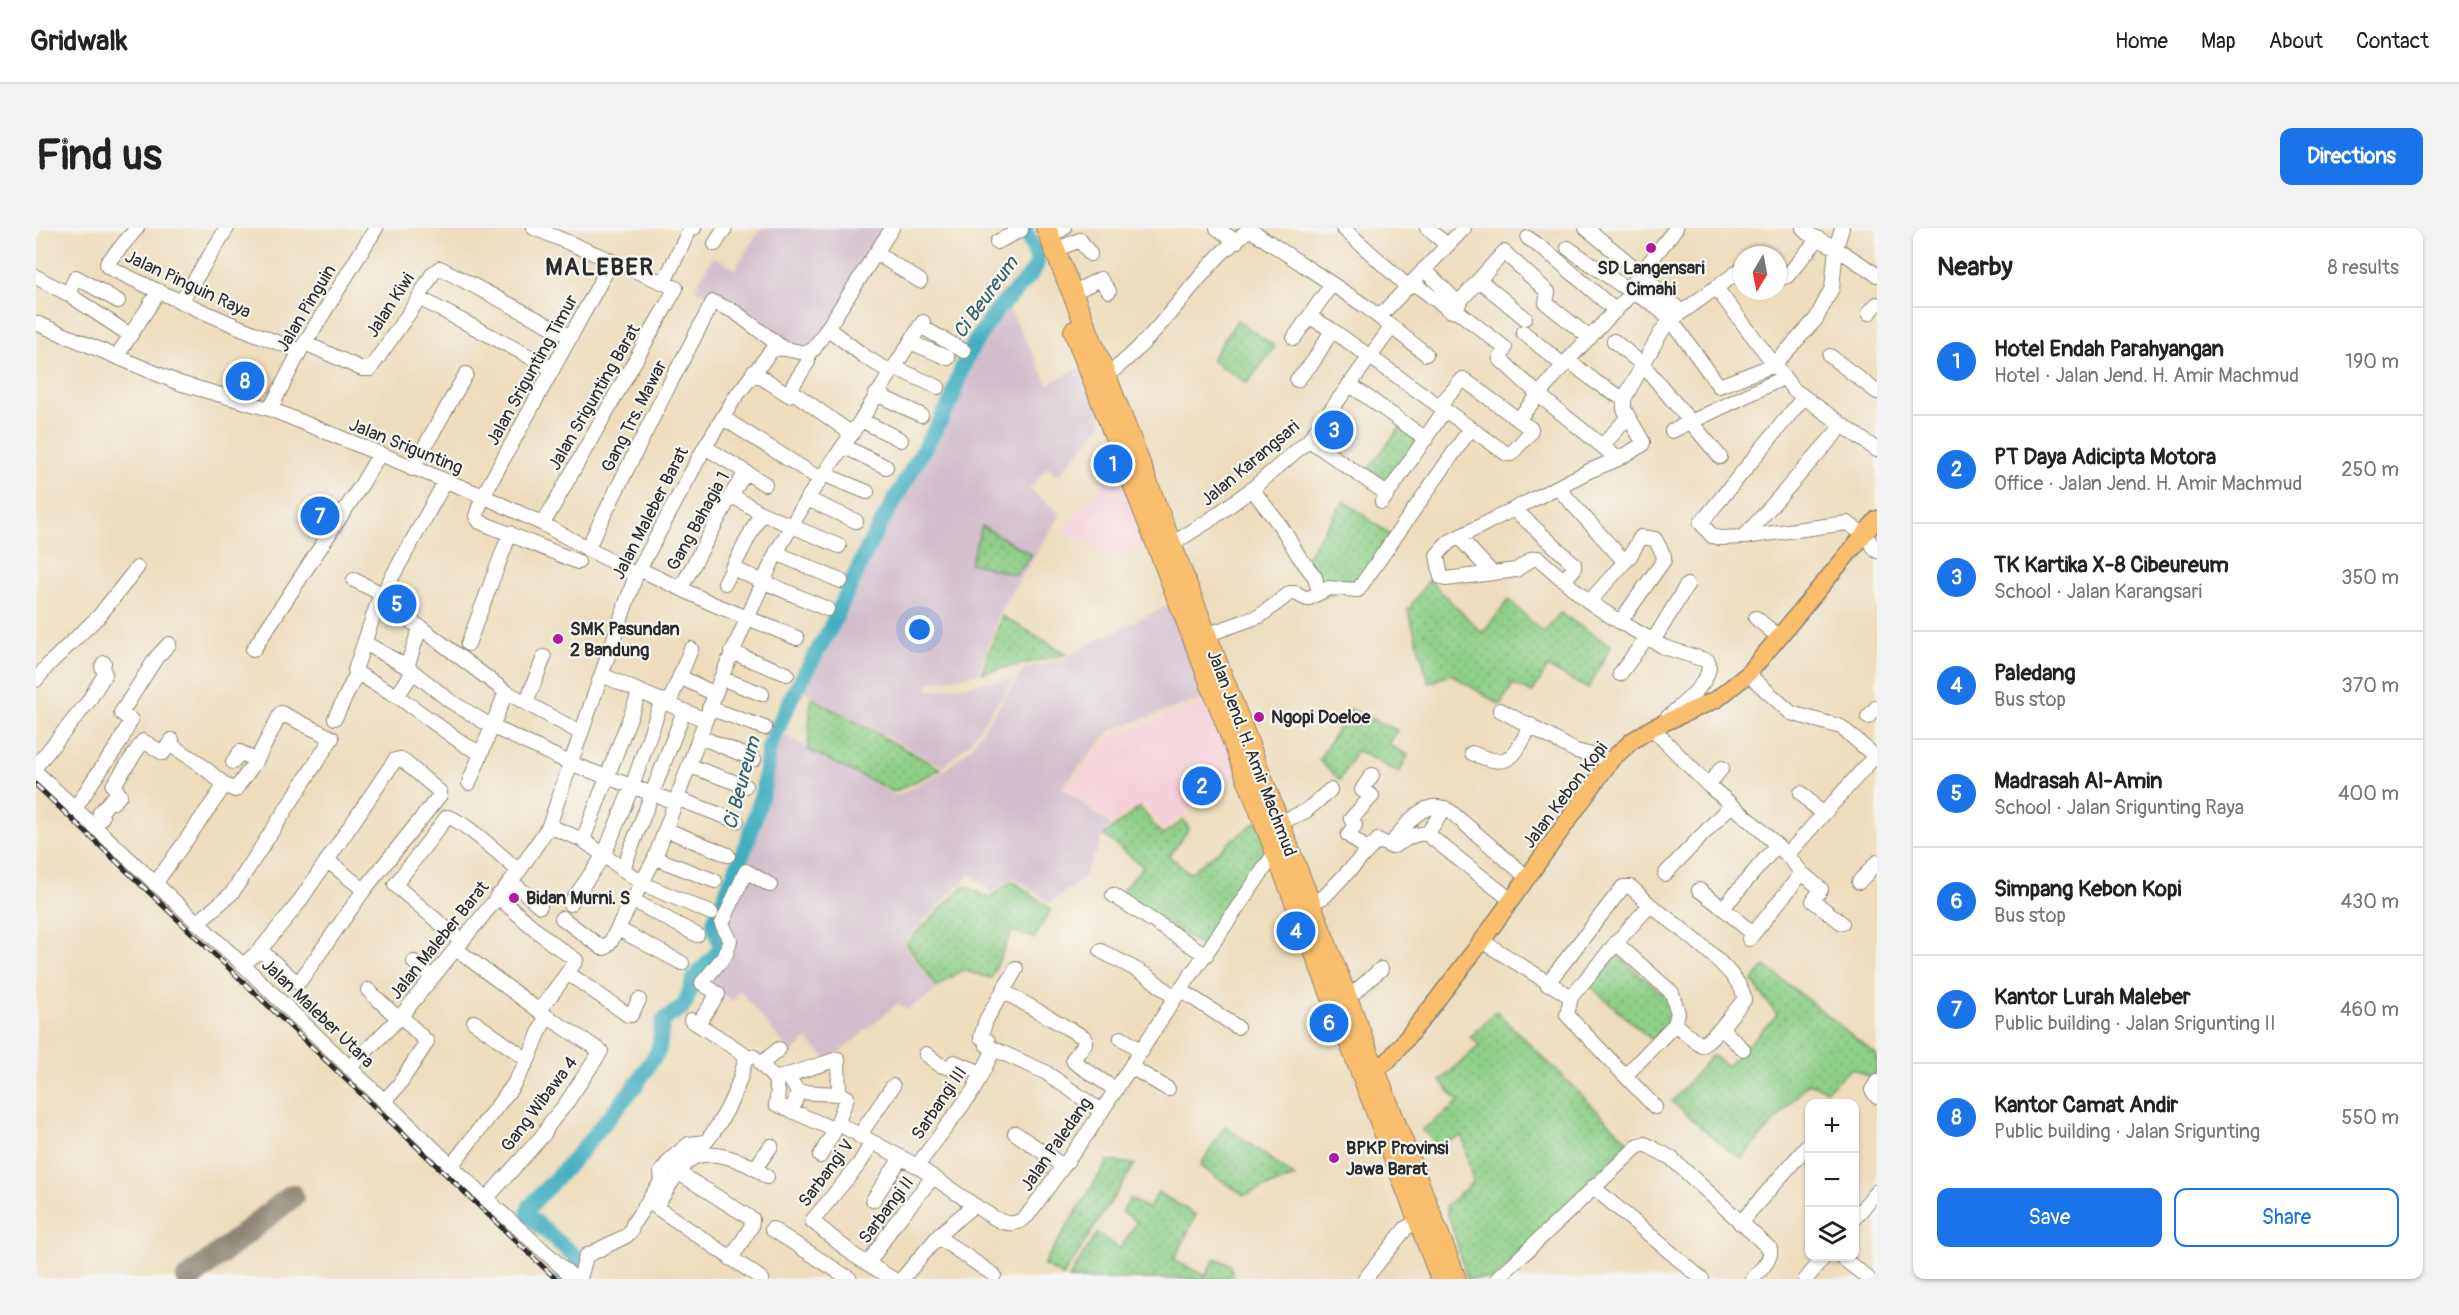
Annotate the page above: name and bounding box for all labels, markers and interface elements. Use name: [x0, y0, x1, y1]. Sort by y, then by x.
text: Gridwalk: [30, 24, 128, 59]
text: Home: [2115, 28, 2168, 55]
text: Map: [2201, 28, 2236, 55]
text: About: [2269, 28, 2323, 55]
text: Contact: [2356, 28, 2429, 55]
button: Directions: [2280, 128, 2423, 185]
text: Find us: [36, 130, 162, 182]
marker: SD Langensari Cimahi: [1644, 241, 1658, 255]
street label: Jalan Pinguin Raya: [121, 245, 254, 324]
north arrow: [1733, 246, 1787, 300]
water label: Ci Beureum: [947, 250, 1024, 343]
text: Nearby: [1937, 251, 2013, 283]
district label: MALEBER: [545, 253, 655, 282]
text: 8 results: [2328, 255, 2399, 280]
place label: SD Langensari Cimahi: [1597, 257, 1705, 301]
street label: Jalan Pinguin: [271, 260, 341, 356]
street label: Jalan Kiwi: [361, 269, 420, 342]
street label: Jalan Srigunting Timur: [481, 290, 584, 450]
street label: Jalan Srigunting Barat: [543, 319, 646, 474]
text: Hotel Endah Parahyangan: [1994, 335, 2224, 363]
text: 1: [1953, 349, 1960, 374]
text: 190 m: [2345, 349, 2399, 374]
street label: Gang Trs. Mawar: [596, 356, 673, 476]
pin: 8: [226, 358, 264, 404]
text: Hotel · Jalan Jend. H. Amir Machmud: [1994, 363, 2299, 388]
pin: 3: [1314, 408, 1354, 452]
street label: Jalan Srigunting: [345, 413, 466, 480]
street label: Jalan Karangsari: [1196, 415, 1304, 511]
street label: Jalan Maleber Barat: [607, 442, 694, 583]
pin: 1: [1094, 442, 1132, 486]
text: PT Daya Adicipta Motora: [1994, 443, 2216, 471]
text: 2: [1951, 457, 1962, 482]
text: 250 m: [2341, 457, 2399, 482]
street label: Gang Bahagia 1: [662, 468, 735, 575]
text: Office · Jalan Jend. H. Amir Machmud: [1994, 471, 2302, 496]
pin: 7: [300, 494, 340, 538]
text: TK Kartika X-8 Cibeureum: [1994, 551, 2229, 579]
text: 3: [1951, 565, 1962, 590]
text: 350 m: [2341, 565, 2399, 590]
text: School · Jalan Karangsari: [1994, 579, 2202, 604]
pin: 5: [378, 582, 416, 626]
your location: [905, 615, 934, 644]
place label: SMK Pasundan 2 Bandung: [570, 618, 680, 662]
marker: SMK Pasundan 2 Bandung: [551, 632, 565, 646]
street label: Jalan Jend. H. Amir Machmud: [1201, 647, 1302, 860]
text: Paledang: [1994, 659, 2075, 687]
text: 4: [1951, 673, 1962, 698]
text: 370 m: [2342, 673, 2399, 698]
text: Bus stop: [1994, 687, 2066, 712]
place label: Ngopi Doeloe: [1271, 706, 1371, 729]
marker: Ngopi Doeloe: [1252, 710, 1266, 724]
water label: Ci Beureum: [717, 733, 766, 832]
street label: Jalan Kebon Kopi: [1518, 737, 1613, 853]
pin: 2: [1182, 764, 1222, 808]
text: Madrasah Al-Amin: [1994, 767, 2163, 795]
text: 5: [1951, 781, 1962, 806]
text: 400 m: [2338, 781, 2399, 806]
text: School · Jalan Srigunting Raya: [1994, 795, 2244, 820]
text: Simpang Kebon Kopi: [1994, 875, 2181, 903]
street label: Jalan Maleber Barat: [385, 876, 495, 1004]
place label: Bidan Murni. S: [526, 887, 630, 910]
text: 6: [1951, 889, 1962, 914]
text: 430 m: [2340, 889, 2399, 914]
marker: Bidan Murni. S: [507, 891, 521, 905]
text: Bus stop: [1994, 903, 2066, 928]
pin: 4: [1276, 908, 1316, 954]
street label: Jalan Maleber Utara: [256, 954, 379, 1073]
text: Kantor Lurah Maleber: [1994, 983, 2191, 1011]
text: 7: [1951, 997, 1962, 1022]
text: 460 m: [2340, 997, 2399, 1022]
pin: 6: [1310, 1000, 1348, 1046]
text: Public building · Jalan Srigunting II: [1994, 1011, 2276, 1036]
street label: Gang Wibawa 4: [496, 1052, 583, 1157]
street label: Sarbangi III: [907, 1062, 972, 1144]
text: Kantor Camat Andir: [1994, 1091, 2178, 1119]
street label: Jalan Paledang: [1015, 1093, 1097, 1196]
map controls: [1805, 1099, 1859, 1261]
button: +: [1805, 1099, 1859, 1153]
text: 8: [1951, 1105, 1962, 1130]
text: 550 m: [2342, 1105, 2399, 1130]
text: Public building · Jalan Srigunting: [1994, 1119, 2260, 1144]
street label: Sarbangi V: [793, 1135, 859, 1212]
place label: BPKP Provinsi Jawa Barat: [1346, 1137, 1448, 1181]
marker: BPKP Provinsi Jawa Barat: [1327, 1151, 1341, 1165]
button: −: [1805, 1153, 1859, 1207]
street label: Sarbangi II: [854, 1172, 919, 1249]
button: Save: [1937, 1188, 2162, 1247]
button: Share: [2174, 1188, 2399, 1247]
button: layers: [1805, 1207, 1859, 1261]

